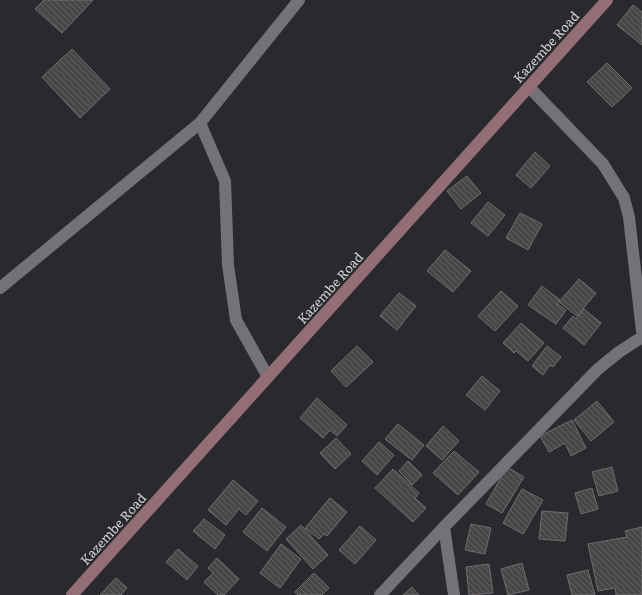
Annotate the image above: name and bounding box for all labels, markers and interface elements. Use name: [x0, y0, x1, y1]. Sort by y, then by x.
street label: Kazembe Road: [508, 7, 583, 87]
street label: Kazembe Road: [292, 248, 367, 328]
street label: Kazembe Road: [75, 489, 150, 569]

